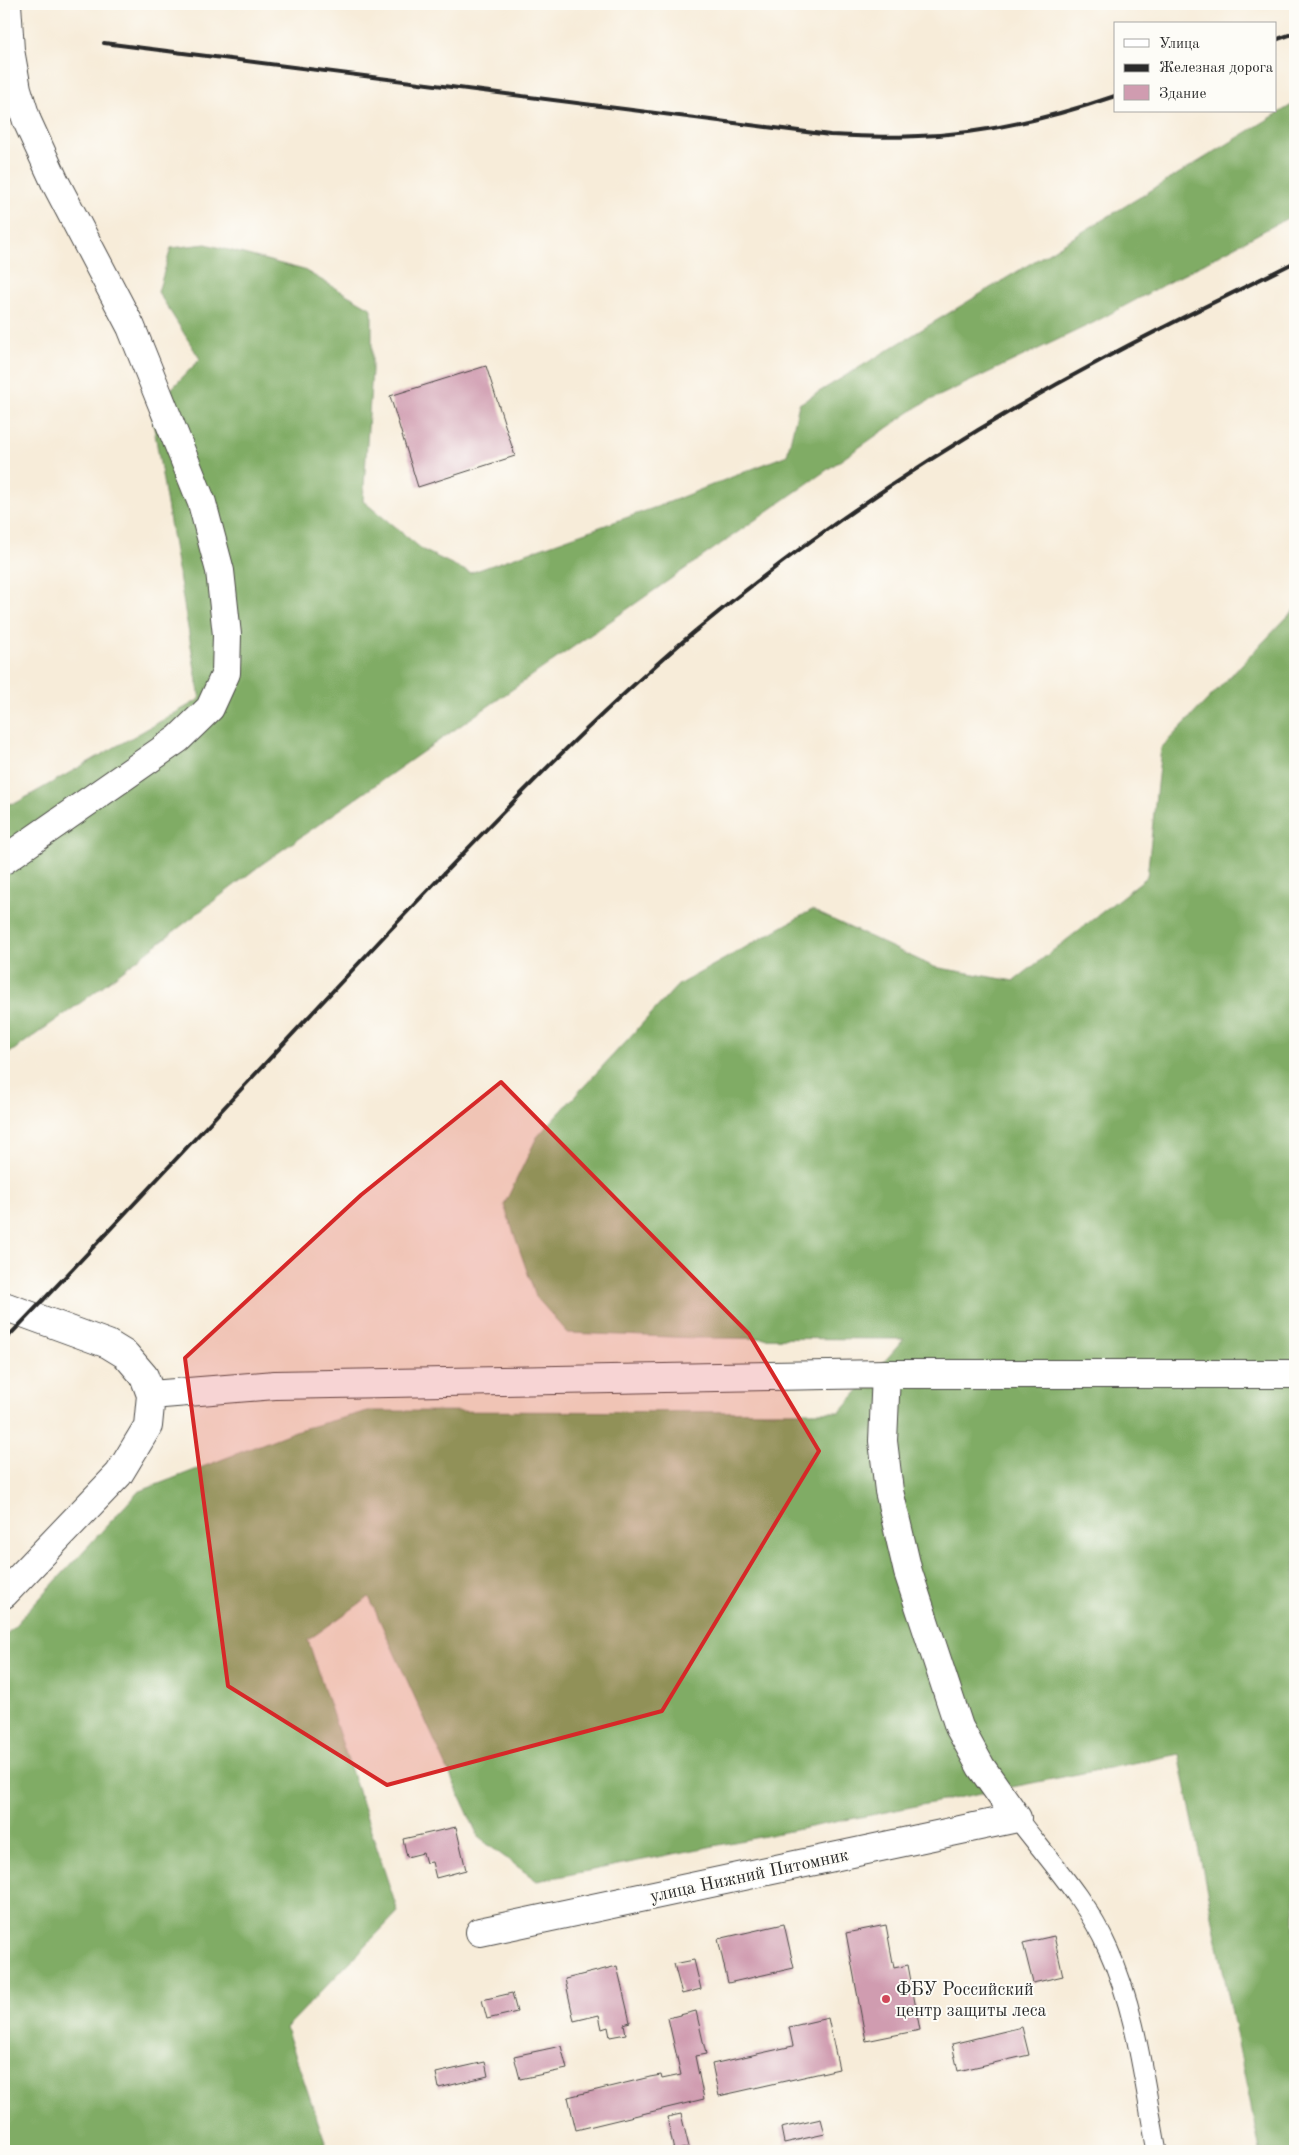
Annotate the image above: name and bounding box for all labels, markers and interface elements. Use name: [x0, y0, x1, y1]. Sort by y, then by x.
legend: [1114, 22, 1276, 112]
text: Улица: [1159, 37, 1200, 52]
text: Железная дорога: [1159, 61, 1274, 76]
text: Здание: [1159, 87, 1206, 102]
street label: улица Нижний Питомник: [648, 1846, 850, 1906]
place label: ФБУ Российский центр защиты леса: [896, 1981, 1047, 2020]
marker: ФБУ Российский центр защиты леса: [880, 1993, 892, 2005]

